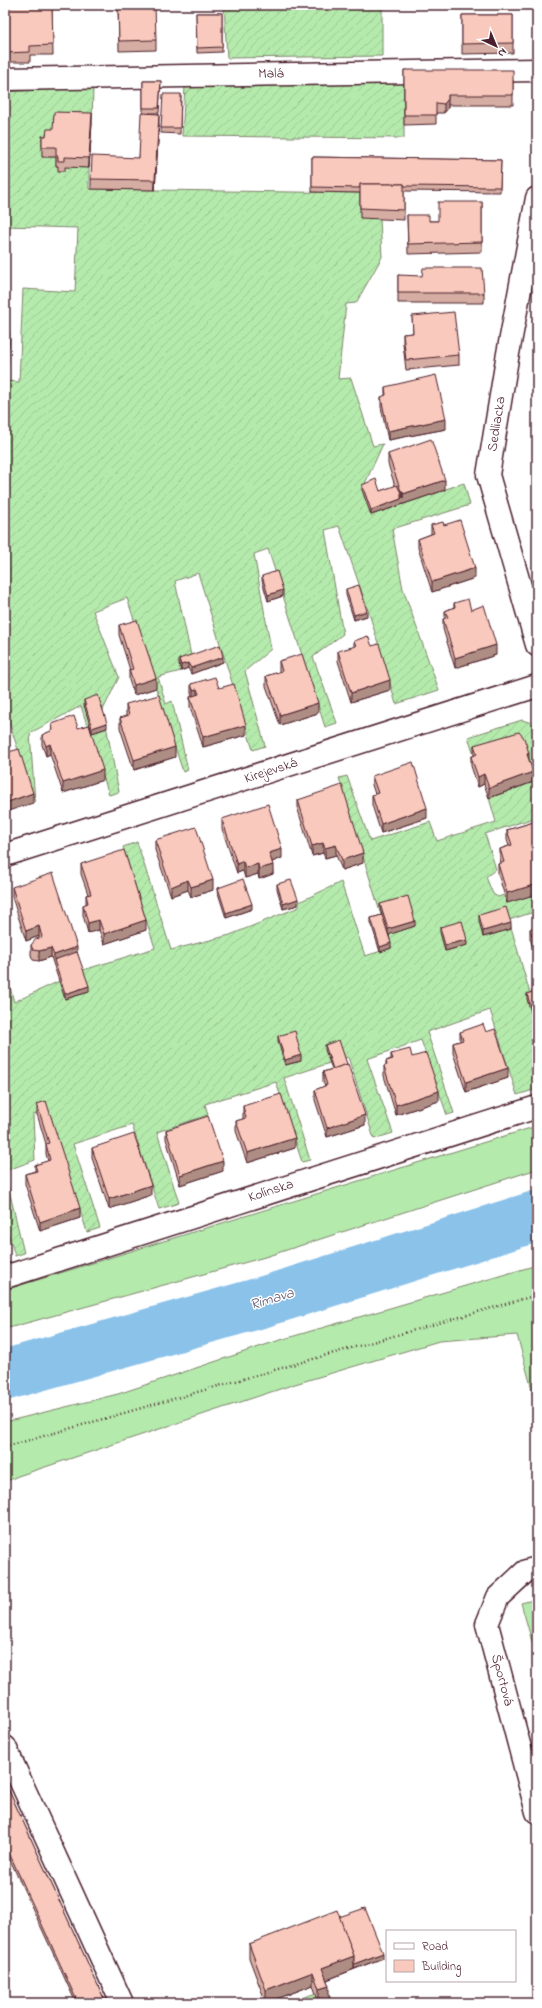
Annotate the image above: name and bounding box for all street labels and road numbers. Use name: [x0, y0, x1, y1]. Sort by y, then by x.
street label: Malá: [258, 63, 284, 85]
street label: Sedliacka: [482, 395, 512, 453]
street label: Kirejevská: [242, 753, 300, 789]
street label: Kolínska: [246, 1174, 296, 1208]
street label: Športová: [485, 1652, 519, 1708]

